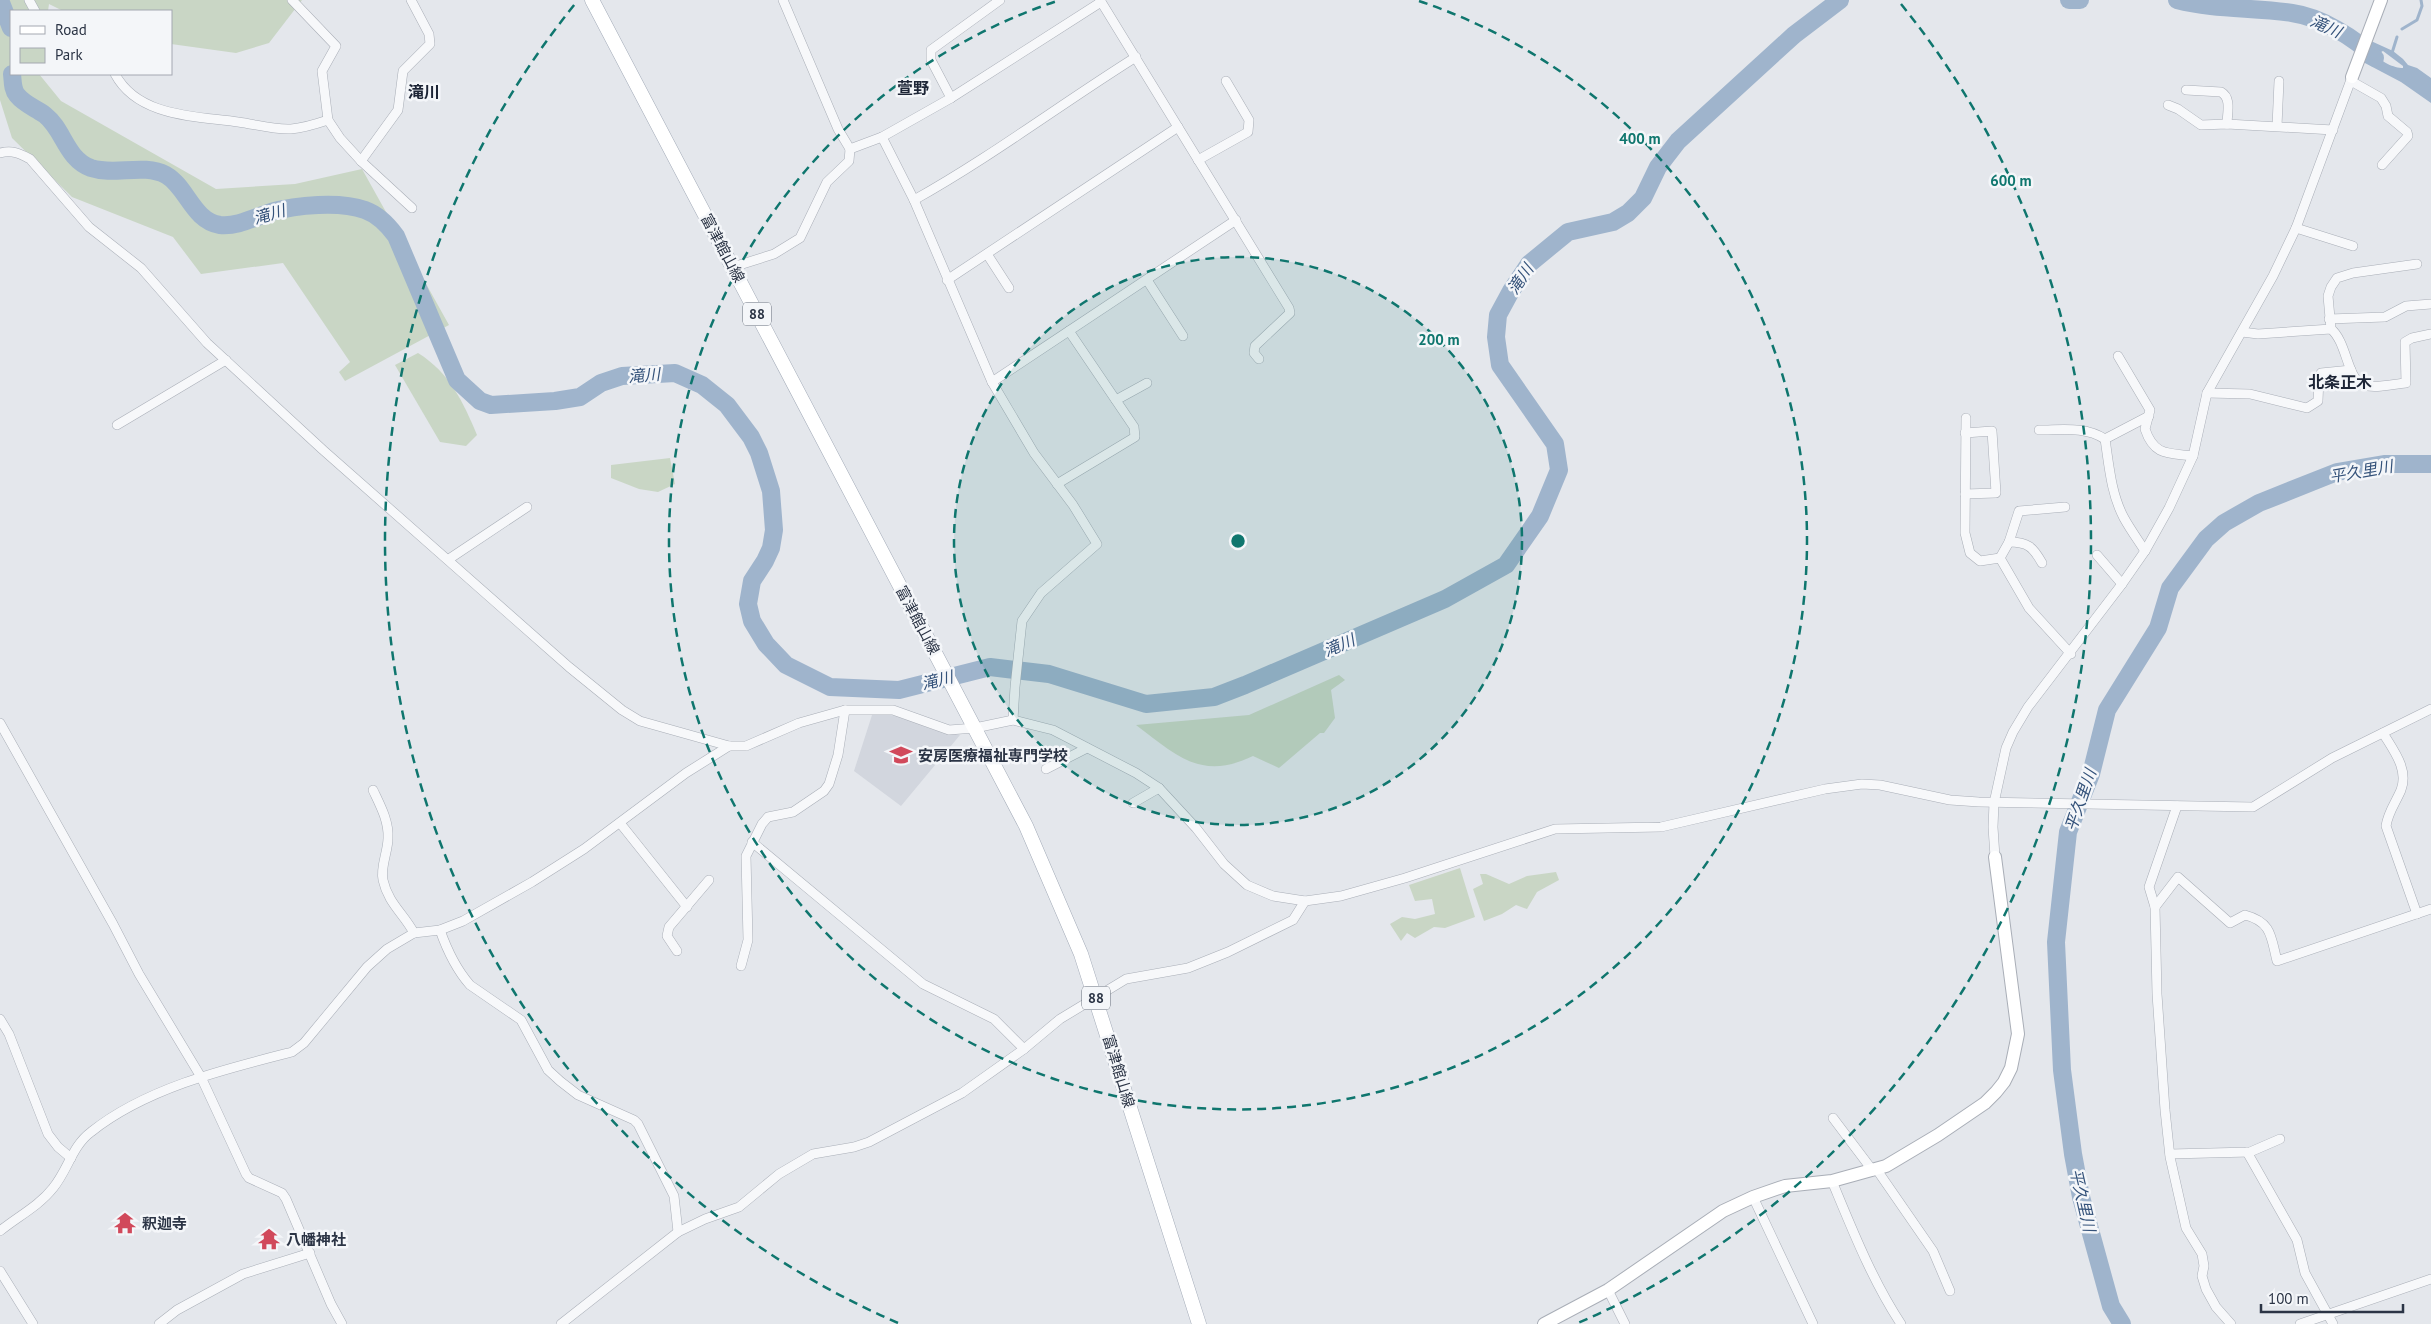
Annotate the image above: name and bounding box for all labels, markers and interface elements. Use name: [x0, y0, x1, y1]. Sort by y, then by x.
legend: [10, 10, 172, 75]
water label: 滝川: [2307, 10, 2347, 42]
text: Road: [55, 20, 87, 39]
text: Park: [55, 45, 83, 64]
district label: 萱野: [897, 78, 929, 98]
district label: 滝川: [408, 82, 440, 102]
text: 400 m: [1619, 129, 1661, 148]
text: 600 m: [1990, 171, 2032, 190]
water label: 滝川: [251, 199, 289, 228]
street label: 富津館山線: [697, 210, 749, 286]
water label: 滝川: [1503, 258, 1538, 298]
road number: 88: [743, 302, 771, 326]
text: 200 m: [1418, 330, 1460, 349]
water label: 滝川: [627, 363, 663, 386]
district label: 北条正木: [2308, 372, 2372, 392]
water label: 平久里川: [2328, 455, 2396, 486]
centre of rings: [1229, 532, 1247, 550]
street label: 富津館山線: [892, 582, 944, 658]
water label: 滝川: [1320, 629, 1359, 660]
water label: 滝川: [919, 666, 957, 694]
school or university icon: 安房医療福祉専門学校: [888, 742, 914, 768]
place label: 安房医療福祉専門学校: [918, 746, 1068, 765]
water label: 平久里川: [2060, 765, 2101, 834]
road number: 88: [1082, 986, 1110, 1010]
street label: 富津館山線: [1099, 1032, 1139, 1110]
water label: 平久里川: [2066, 1167, 2100, 1235]
temple icon: 釈迦寺: [112, 1210, 138, 1236]
place label: 釈迦寺: [142, 1214, 187, 1233]
temple icon: 八幡神社: [256, 1226, 282, 1252]
place label: 八幡神社: [286, 1230, 346, 1249]
scale bar: [2261, 1282, 2404, 1314]
text: 100 m: [2268, 1289, 2309, 1308]

